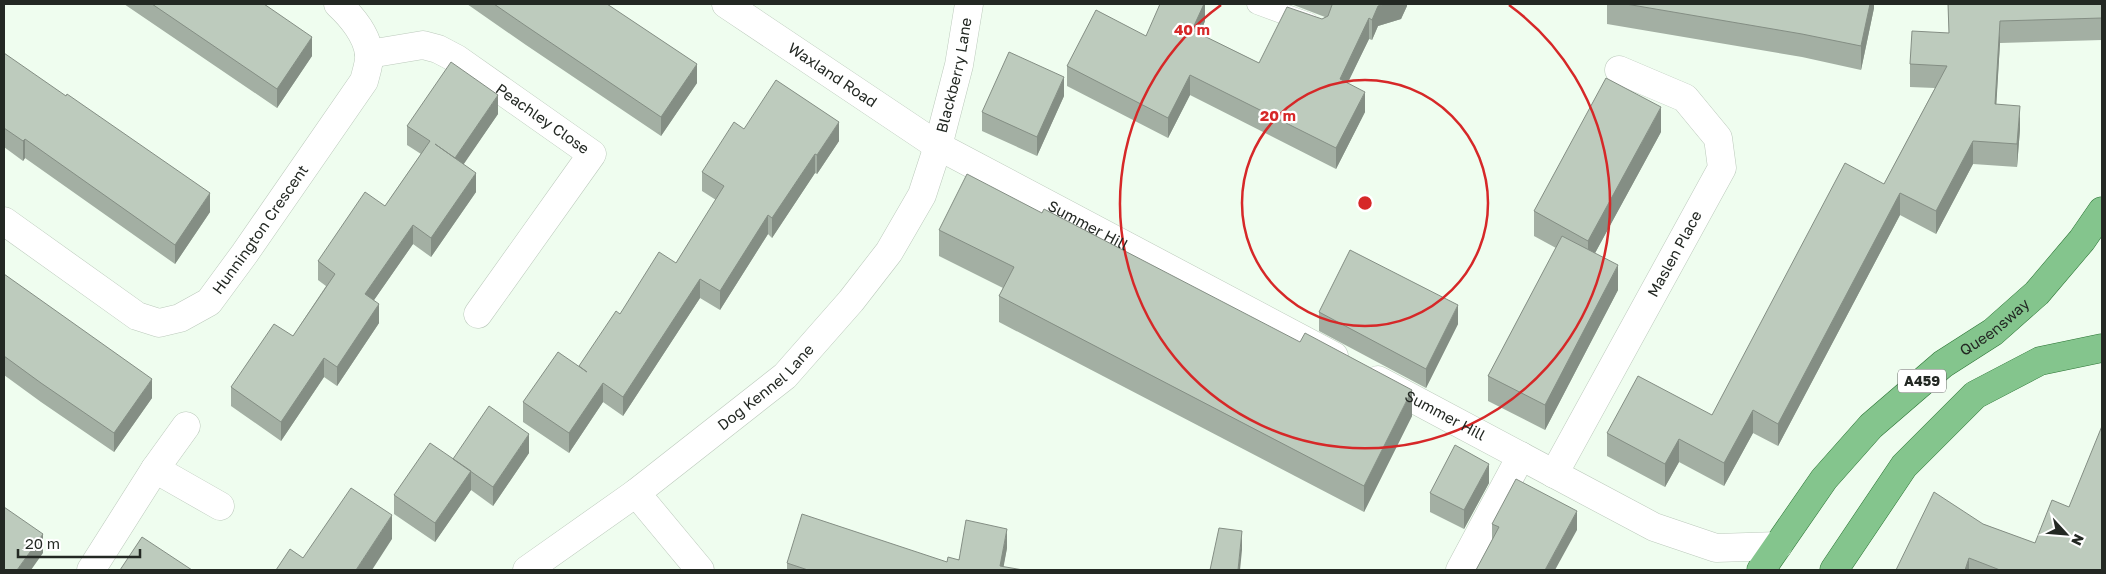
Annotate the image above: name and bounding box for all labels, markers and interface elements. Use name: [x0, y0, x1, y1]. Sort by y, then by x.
street label: Blackberry Lane: [932, 16, 975, 134]
text: 40 m: [1174, 20, 1210, 38]
street label: Waxland Road: [785, 38, 881, 111]
street label: Peachley Close: [493, 79, 593, 157]
text: 20 m: [1260, 106, 1296, 124]
street label: Hunnington Crescent: [208, 161, 311, 297]
centre of rings: [1356, 194, 1374, 212]
street label: Summer Hill: [1045, 196, 1132, 253]
street label: Maslen Place: [1643, 207, 1705, 300]
street label: Queensway: [1956, 294, 2033, 359]
street label: Dog Kennel Lane: [714, 340, 817, 434]
road number: A459: [1898, 370, 1946, 392]
street label: Summer Hill: [1402, 386, 1489, 444]
north arrow: [2041, 509, 2091, 559]
scale bar: [18, 526, 140, 558]
text: N: [2068, 531, 2088, 548]
text: 20 m: [25, 534, 60, 552]

